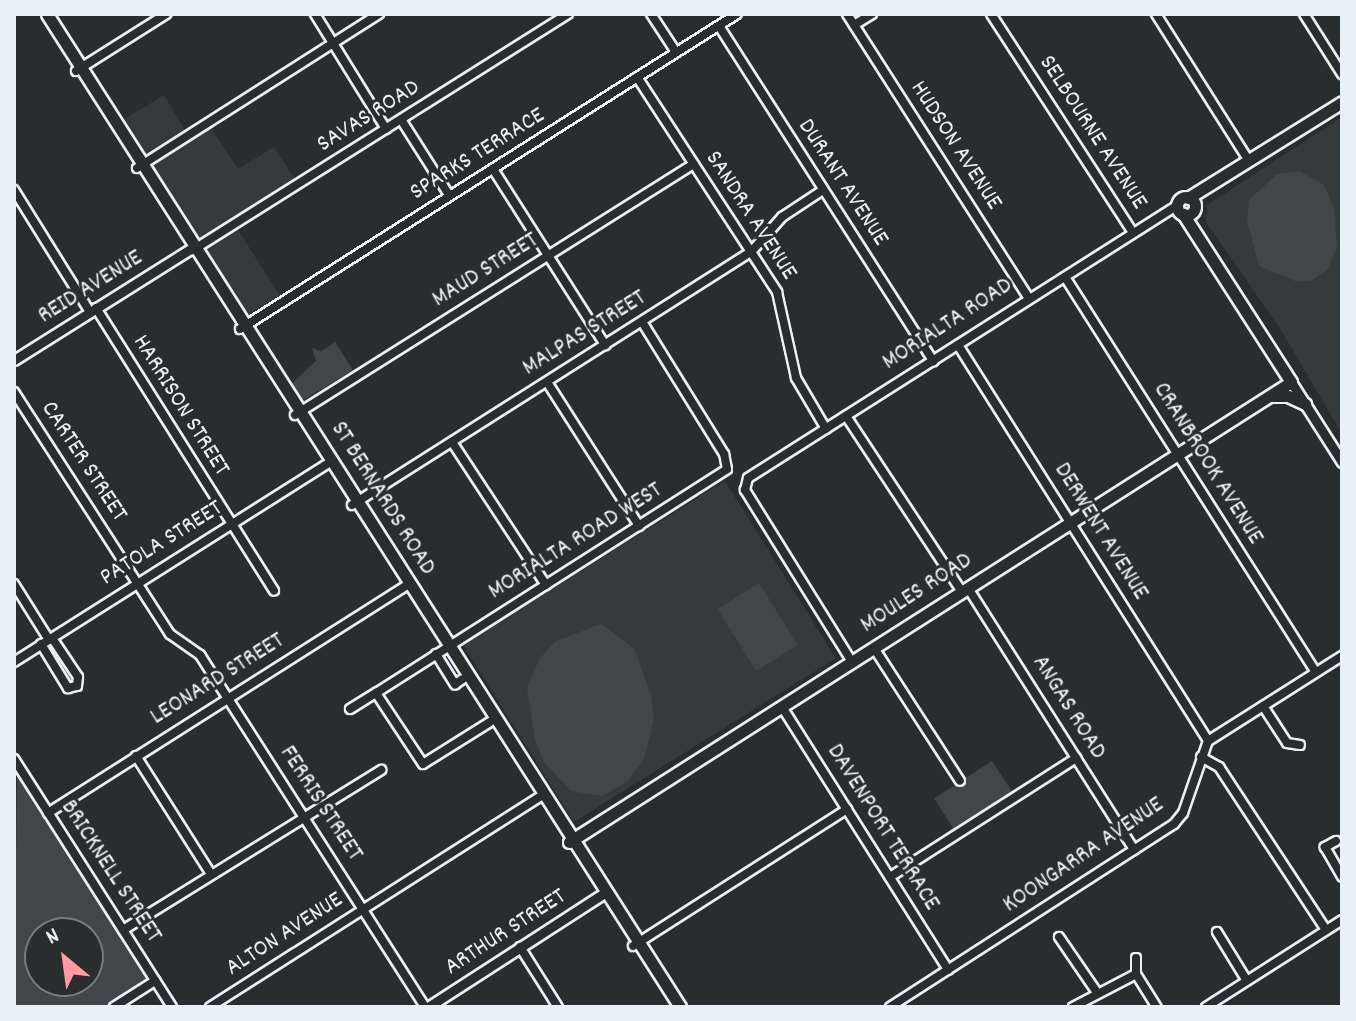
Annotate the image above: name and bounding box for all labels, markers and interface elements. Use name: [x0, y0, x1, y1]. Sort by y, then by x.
street label: SELBOURNE AVENUE: [1032, 51, 1152, 215]
street label: SAVAS ROAD: [312, 74, 426, 160]
street label: HUDSON AVENUE: [903, 76, 1007, 216]
street label: SPARKS TERRACE: [405, 102, 551, 208]
street label: DURANT AVENUE: [790, 114, 894, 252]
street label: SANDRA AVENUE: [698, 146, 802, 286]
street label: MAUD STREET: [428, 227, 544, 315]
street label: REID AVENUE: [33, 245, 149, 331]
street label: MORIALTA ROAD: [878, 272, 1018, 378]
street label: MALPAS STREET: [518, 285, 652, 383]
street label: HARRISON STREET: [125, 330, 235, 482]
street label: CRANBROOK AVENUE: [1146, 378, 1268, 550]
street label: CARTER STREET: [33, 396, 133, 528]
street label: ST BERNARDS ROAD: [323, 417, 441, 581]
street label: DERWENT AVENUE: [1046, 458, 1154, 606]
street label: MORIALTA ROAD WEST: [484, 477, 668, 607]
street label: PATOLA STREET: [95, 495, 229, 593]
street label: MOULES ROAD: [856, 547, 978, 641]
street label: LEONARD STREET: [146, 627, 290, 733]
street label: ANGAS ROAD: [1025, 651, 1111, 765]
street label: DAVENPORT TERRACE: [819, 739, 945, 917]
street label: FERRIS STREET: [272, 741, 368, 867]
street label: KOONGARRA AVENUE: [998, 792, 1170, 920]
street label: BRICKNELL STREET: [53, 795, 167, 949]
street label: ARTHUR STREET: [440, 883, 572, 983]
street label: ALTON AVENUE: [221, 887, 349, 983]
north arrow: [24, 917, 104, 997]

